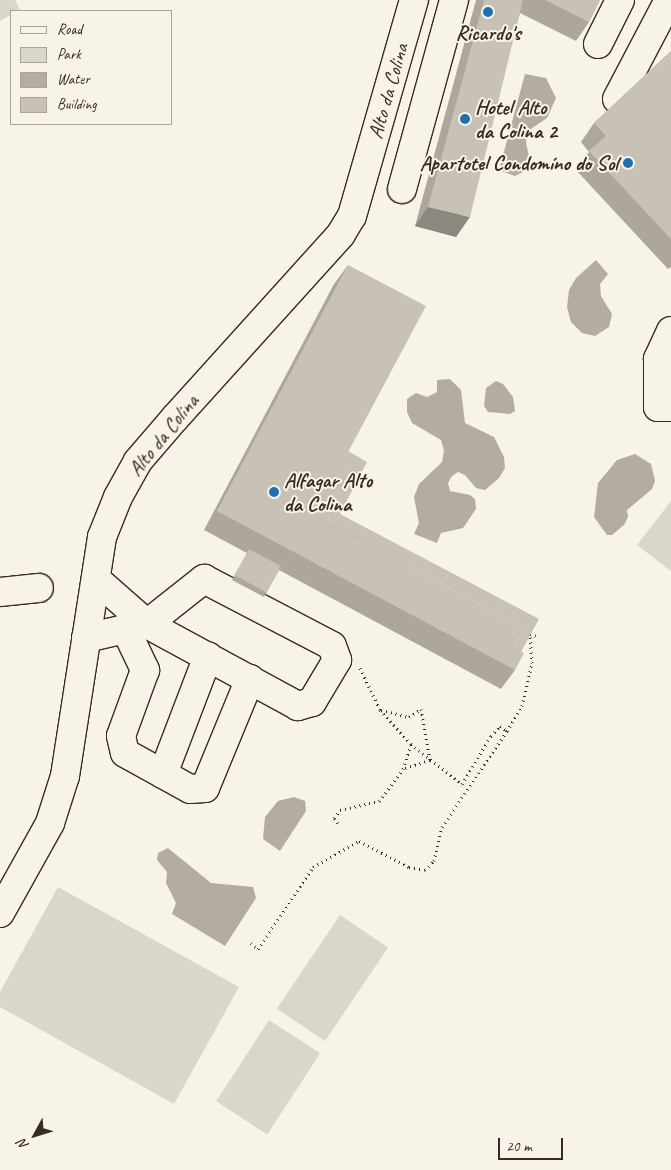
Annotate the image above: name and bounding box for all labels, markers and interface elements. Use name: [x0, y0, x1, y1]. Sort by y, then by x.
marker: Ricardo's: [482, 6, 494, 18]
legend: [10, 10, 172, 125]
text: Road: [57, 20, 82, 39]
place label: Ricardo's: [455, 20, 521, 46]
street label: Alto da Colina: [362, 40, 414, 142]
text: Park: [57, 45, 81, 64]
text: Water: [57, 70, 90, 89]
place label: Hotel Alto da Colina 2: [475, 94, 556, 144]
text: Building: [57, 95, 96, 114]
marker: Hotel Alto da Colina 2: [459, 113, 471, 125]
place label: Apartotel Condomíno do Sol: [421, 150, 618, 176]
marker: Apartotel Condomíno do Sol: [622, 157, 634, 169]
street label: Alto da Colina: [122, 389, 204, 481]
place label: Alfagar Alto da Colina: [284, 467, 372, 517]
marker: Alfagar Alto da Colina: [268, 486, 280, 498]
north arrow: [10, 1110, 60, 1160]
scale bar: [501, 1128, 566, 1160]
text: N: [14, 1136, 32, 1153]
text: 20 m: [506, 1137, 532, 1156]

